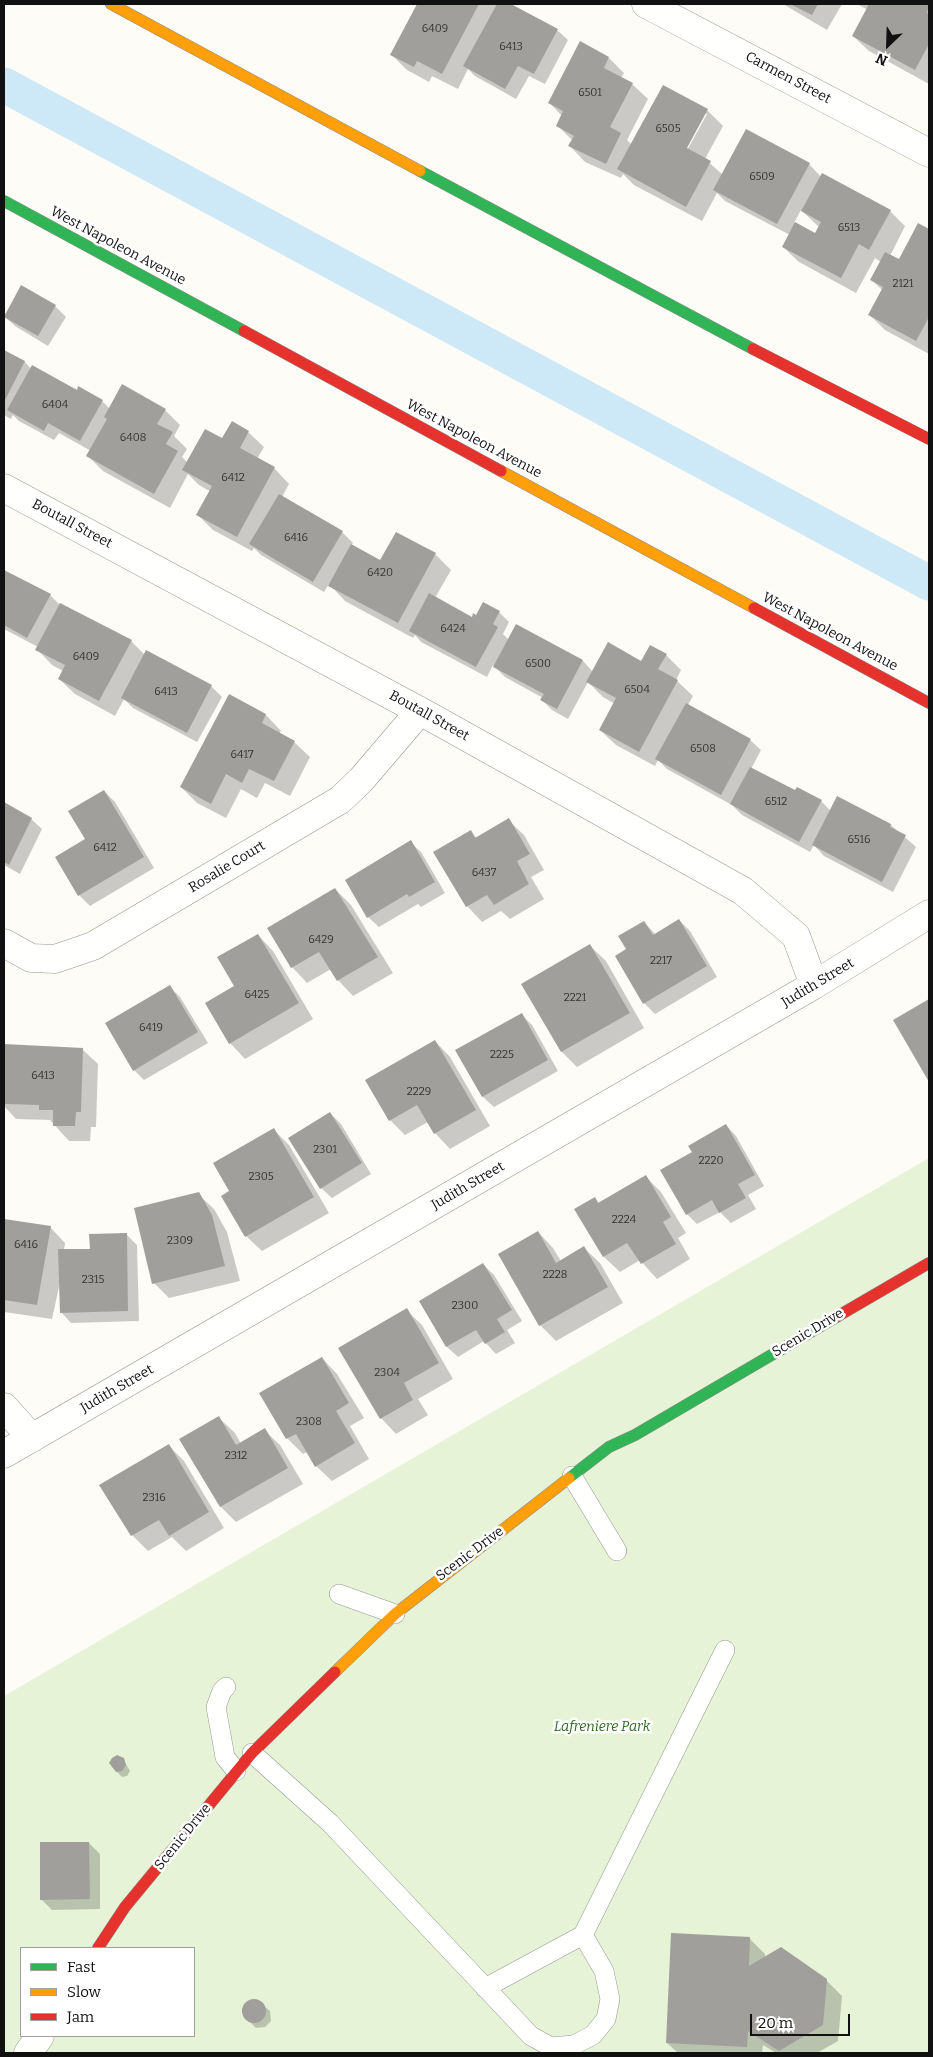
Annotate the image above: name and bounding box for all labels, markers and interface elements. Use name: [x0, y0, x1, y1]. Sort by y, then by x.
north arrow: [863, 20, 913, 70]
house number: 6409: [422, 22, 448, 36]
house number: 6413: [499, 40, 523, 54]
street label: Carmen Street: [742, 48, 834, 108]
text: N: [873, 49, 890, 69]
house number: 6501: [578, 86, 602, 100]
house number: 6505: [655, 122, 681, 136]
house number: 6509: [749, 170, 775, 184]
street label: West Napoleon Avenue: [47, 203, 189, 289]
house number: 6513: [838, 221, 860, 235]
house number: 2121: [893, 277, 913, 291]
street label: West Napoleon Avenue: [403, 396, 545, 482]
house number: 6404: [42, 398, 68, 412]
house number: 6408: [120, 431, 146, 445]
house number: 6412: [221, 471, 245, 485]
street label: Boutall Street: [29, 496, 115, 552]
house number: 6416: [284, 531, 308, 545]
house number: 6420: [367, 566, 393, 580]
street label: West Napoleon Avenue: [759, 589, 901, 675]
house number: 6424: [440, 622, 466, 636]
house number: 6409: [73, 650, 99, 664]
house number: 6500: [525, 657, 551, 671]
house number: 6504: [624, 683, 650, 697]
house number: 6413: [154, 685, 178, 699]
street label: Boutall Street: [386, 687, 472, 745]
house number: 6508: [690, 742, 716, 756]
house number: 6417: [231, 748, 253, 762]
house number: 6512: [765, 795, 787, 809]
house number: 6516: [848, 833, 870, 847]
street label: Rosalie Court: [186, 837, 268, 897]
house number: 6412: [93, 841, 117, 855]
house number: 6437: [472, 866, 496, 880]
house number: 6429: [308, 933, 334, 947]
house number: 2217: [650, 954, 672, 968]
street label: Judith Street: [779, 955, 857, 1011]
house number: 6425: [245, 988, 269, 1002]
house number: 2221: [564, 991, 586, 1005]
house number: 6419: [139, 1021, 163, 1035]
house number: 2225: [490, 1048, 514, 1062]
house number: 6413: [31, 1069, 55, 1083]
house number: 2229: [407, 1085, 431, 1099]
house number: 2301: [313, 1143, 337, 1157]
house number: 2220: [698, 1154, 724, 1168]
street label: Judith Street: [428, 1158, 508, 1214]
house number: 2305: [248, 1170, 274, 1184]
house number: 2224: [612, 1213, 636, 1227]
house number: 2309: [167, 1234, 193, 1248]
house number: 6416: [14, 1238, 38, 1252]
house number: 2228: [543, 1268, 567, 1282]
house number: 2315: [82, 1273, 104, 1287]
house number: 2300: [452, 1299, 478, 1313]
street label: Scenic Drive: [769, 1305, 847, 1361]
street label: Judith Street: [77, 1361, 157, 1417]
house number: 2304: [374, 1366, 400, 1380]
house number: 2308: [296, 1415, 322, 1429]
house number: 2312: [225, 1449, 247, 1463]
house number: 2316: [142, 1491, 166, 1505]
street label: Scenic Drive: [433, 1523, 507, 1585]
park label: Lafreniere Park: [554, 1719, 650, 1735]
street label: Scenic Drive: [151, 1801, 215, 1873]
legend: [20, 1947, 195, 2037]
text: Fast: [67, 1958, 96, 1976]
text: Slow: [67, 1983, 101, 2001]
scale bar: [753, 2004, 853, 2036]
text: Jam: [67, 2008, 94, 2026]
text: 20 m: [758, 2014, 793, 2032]

